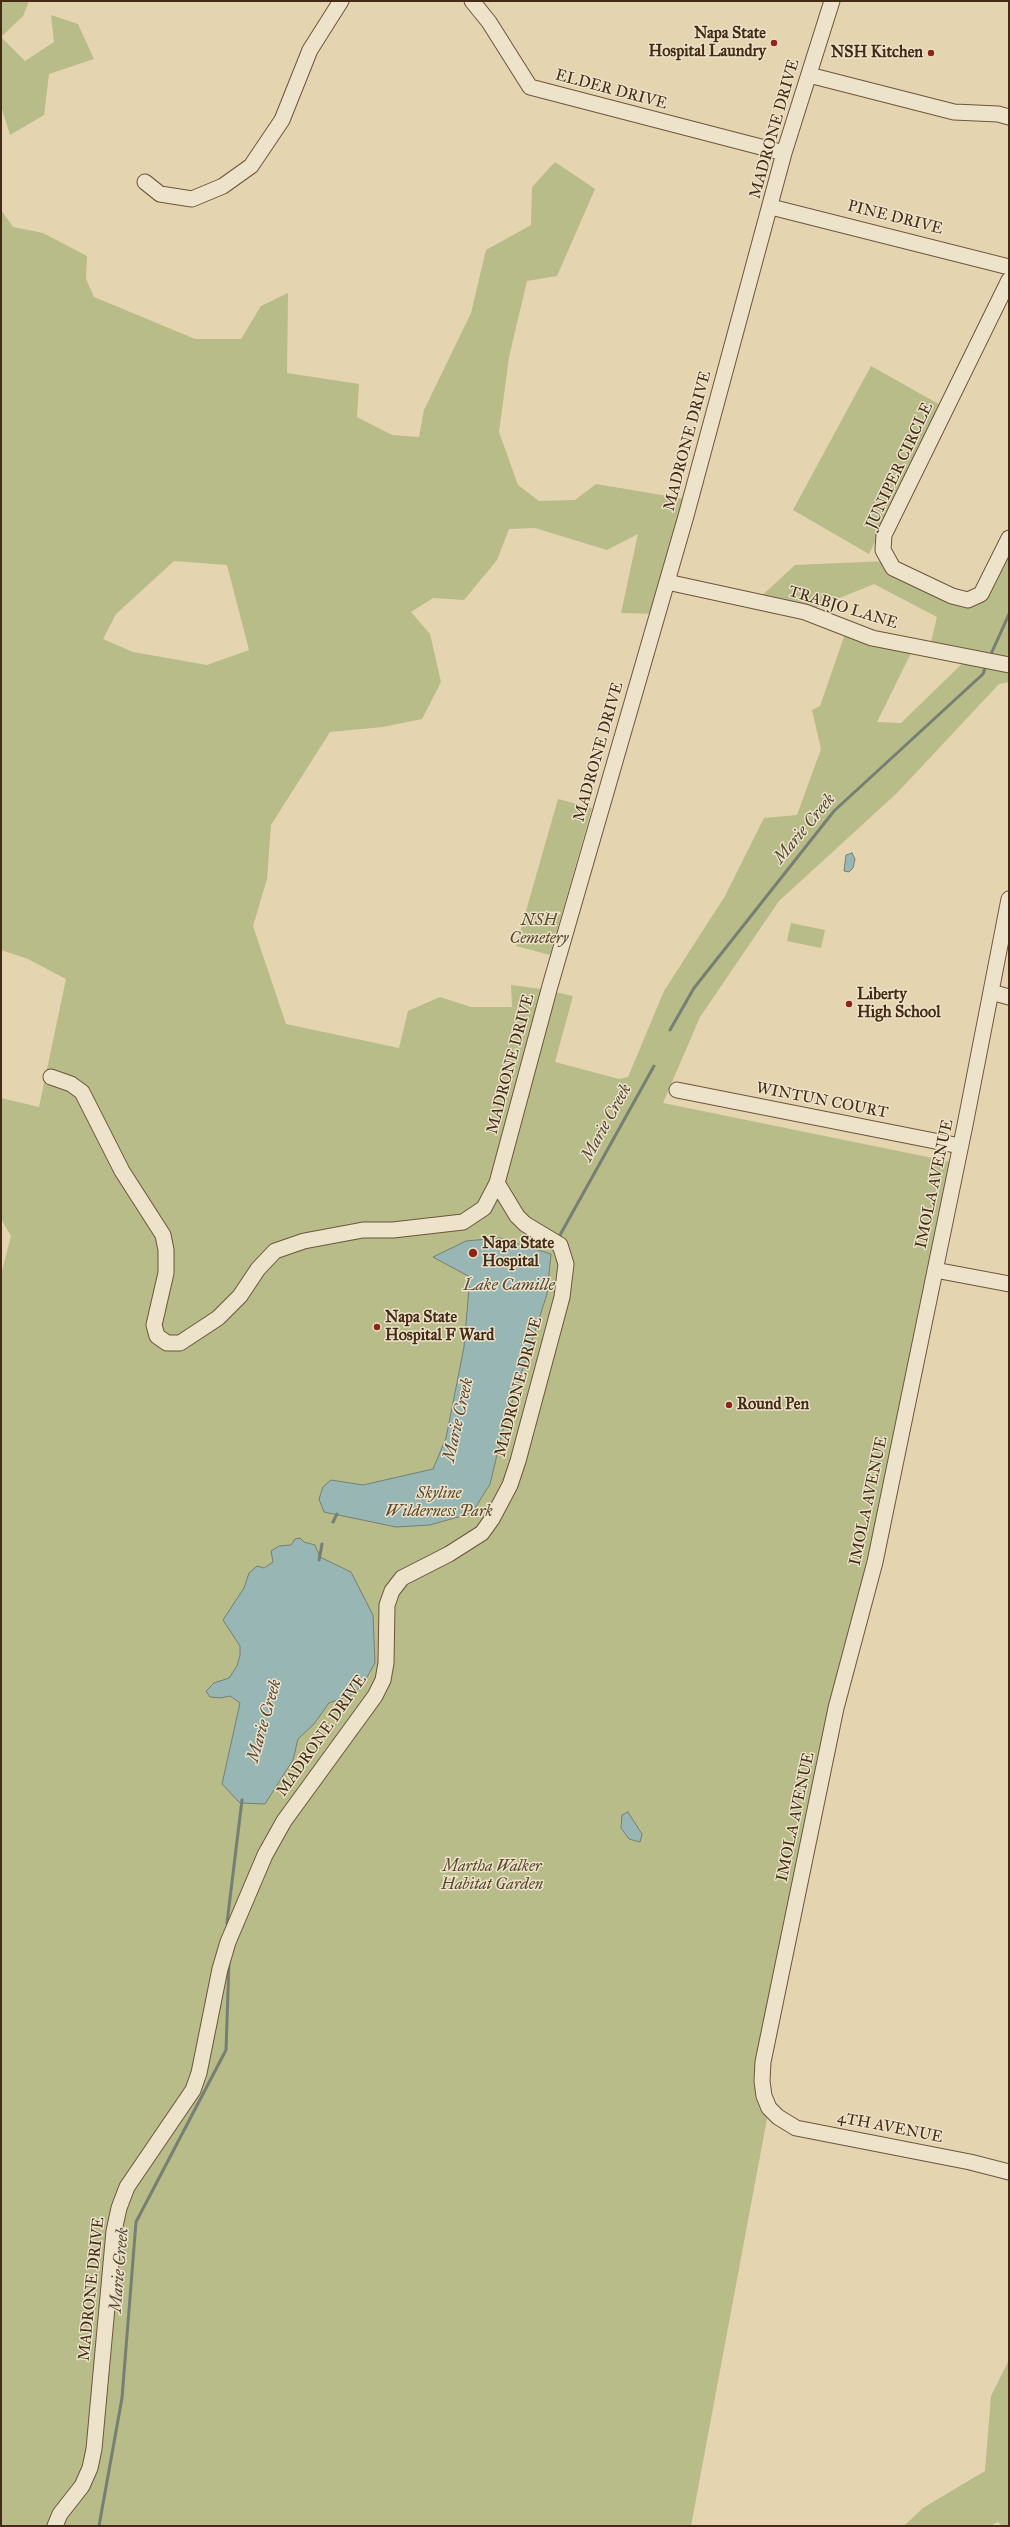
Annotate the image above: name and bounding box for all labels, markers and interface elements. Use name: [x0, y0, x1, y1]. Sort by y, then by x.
place label: Napa State Hospital Laundry: [649, 24, 766, 62]
marker: Napa State Hospital Laundry: [769, 38, 779, 48]
place label: NSH Kitchen: [831, 43, 923, 63]
marker: NSH Kitchen: [926, 48, 936, 58]
street label: MADRONE DRIVE: [746, 57, 804, 201]
street label: ELDER DRIVE: [553, 66, 669, 114]
street label: PINE DRIVE: [845, 197, 945, 239]
street label: MADRONE DRIVE: [660, 369, 716, 513]
street label: JUNIPER CIRCLE: [862, 400, 938, 532]
street label: TRABJO LANE: [786, 582, 900, 634]
street label: MADRONE DRIVE: [570, 680, 628, 824]
water label: Marie Creek: [770, 790, 840, 868]
park label: NSH Cemetery: [510, 911, 568, 949]
place label: Liberty High School: [857, 985, 940, 1023]
street label: MADRONE DRIVE: [483, 992, 539, 1136]
marker: Liberty High School: [844, 999, 854, 1009]
street label: WINTUN COURT: [755, 1079, 889, 1123]
water label: Marie Creek: [577, 1081, 637, 1165]
street label: IMOLA AVENUE: [912, 1118, 958, 1250]
place label: Napa State Hospital: [482, 1234, 554, 1272]
marker: Napa State Hospital: [467, 1247, 479, 1259]
water label: Lake Camille: [463, 1276, 555, 1296]
place label: Napa State Hospital F Ward: [385, 1308, 494, 1346]
street label: MADRONE DRIVE: [491, 1315, 547, 1459]
marker: Napa State Hospital F Ward: [372, 1322, 382, 1332]
water label: Marie Creek: [439, 1376, 479, 1464]
place label: Round Pen: [737, 1395, 809, 1415]
marker: Round Pen: [724, 1400, 734, 1410]
street label: IMOLA AVENUE: [846, 1435, 892, 1567]
park label: Skyline Wilderness Park: [385, 1484, 493, 1522]
street label: MADRONE DRIVE: [273, 1671, 371, 1801]
water label: Marie Creek: [243, 1677, 287, 1765]
street label: IMOLA AVENUE: [773, 1751, 819, 1883]
park label: Martha Walker Habitat Garden: [441, 1857, 543, 1895]
street label: 4TH AVENUE: [836, 2108, 944, 2148]
street label: MADRONE DRIVE: [75, 2216, 109, 2362]
water label: Marie Creek: [106, 2227, 134, 2313]

